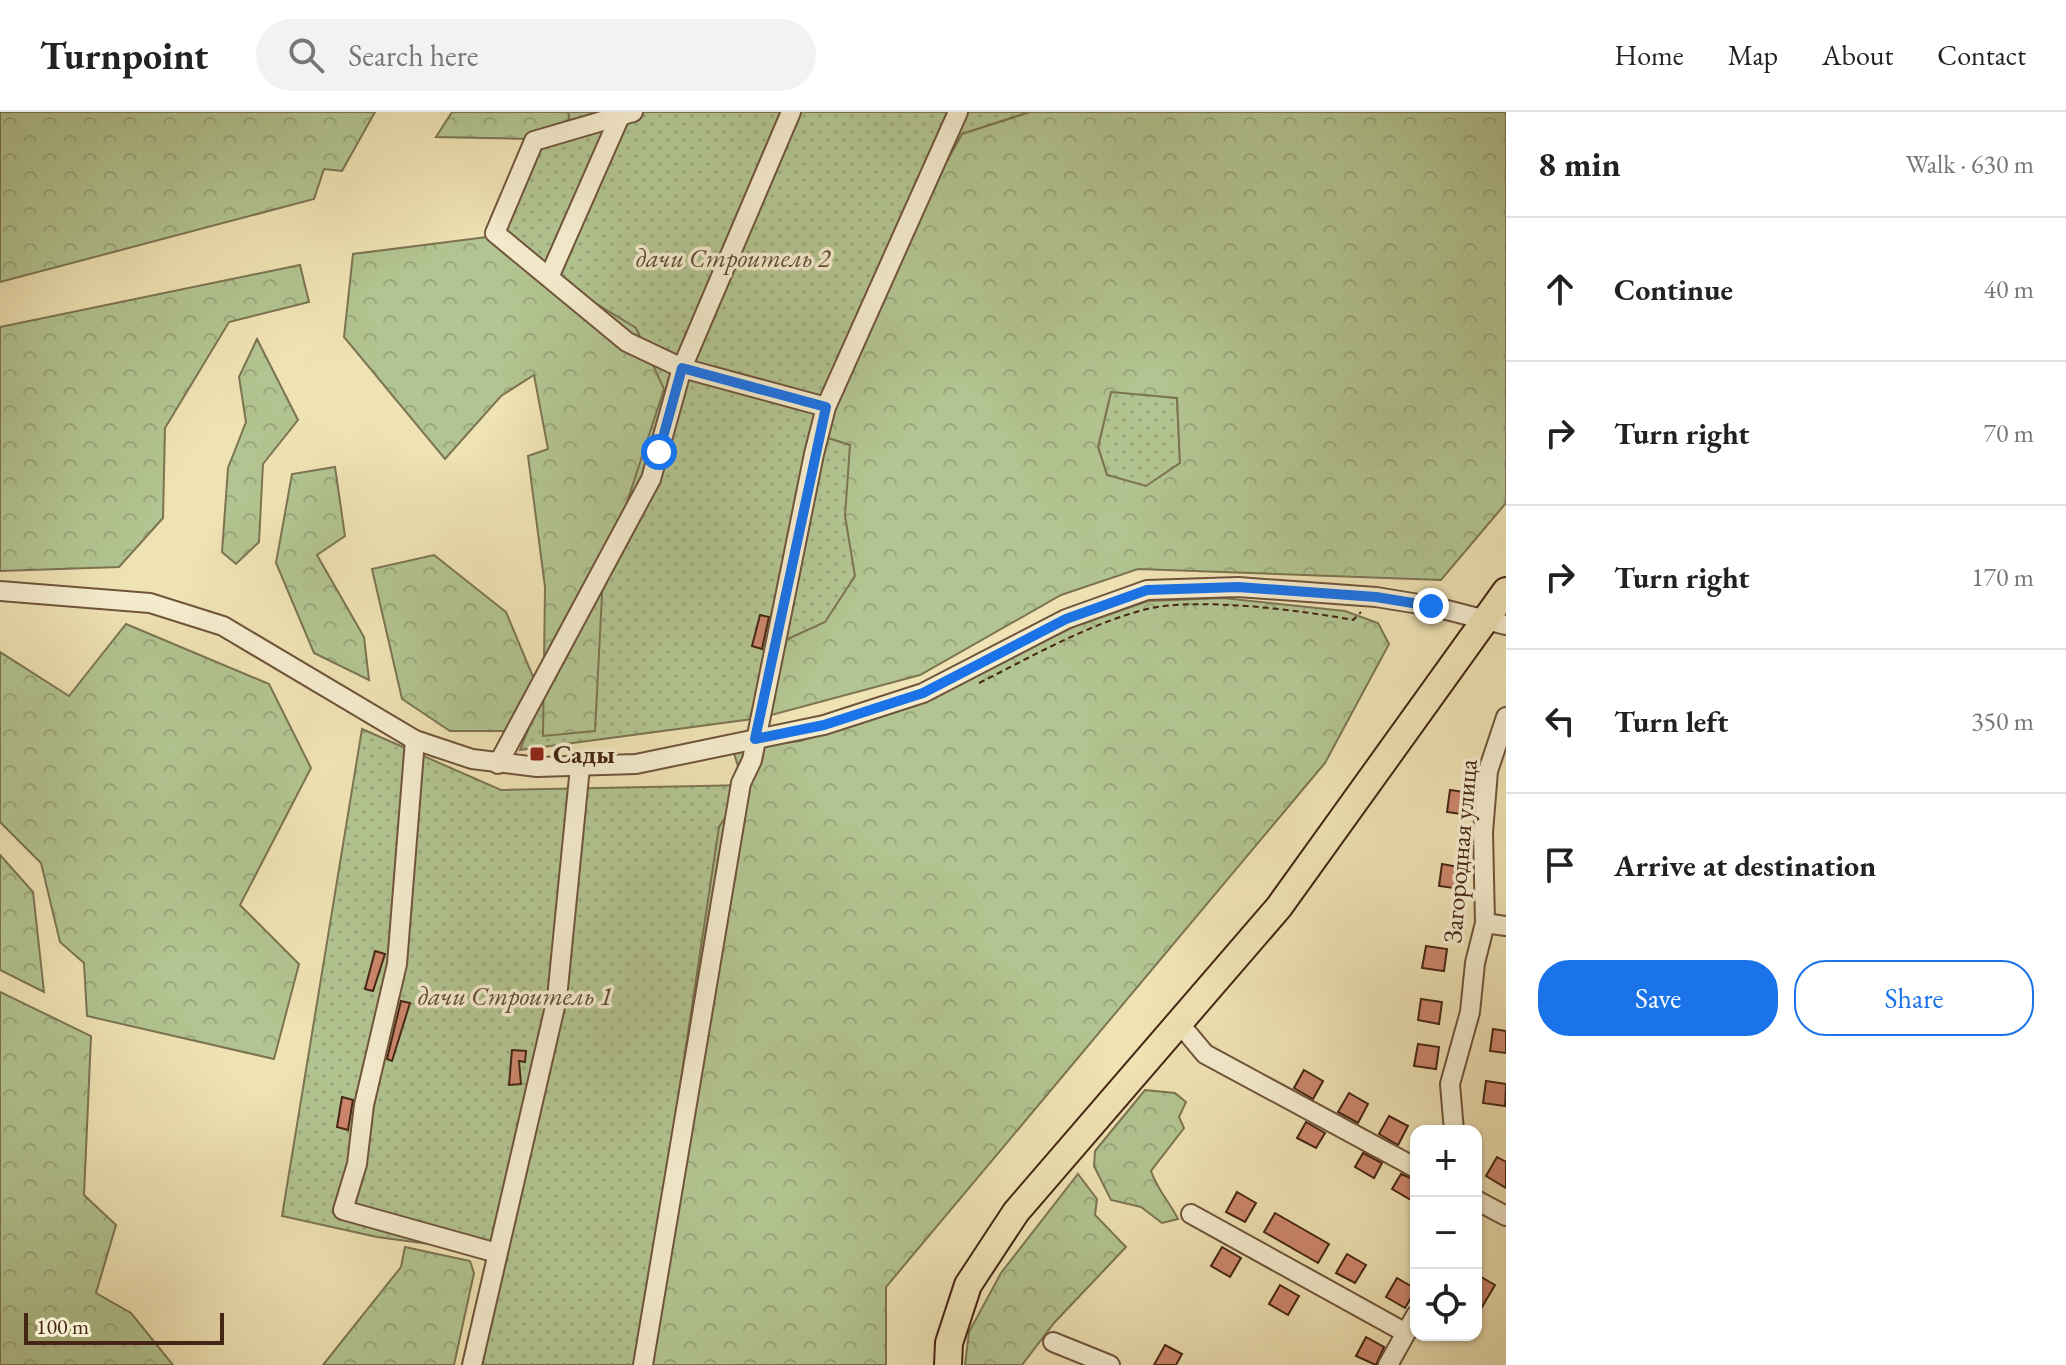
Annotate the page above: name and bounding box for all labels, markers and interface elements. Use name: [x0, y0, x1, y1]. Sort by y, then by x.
search box: [256, 19, 816, 91]
text: Turnpoint: [40, 31, 208, 80]
icon: search: [284, 33, 328, 77]
text: Search here: [348, 36, 479, 75]
text: Home: [1614, 37, 1684, 73]
text: Map: [1728, 37, 1778, 73]
text: About: [1822, 37, 1893, 73]
text: Contact: [1937, 37, 2026, 73]
text: 8 min: [1538, 142, 1621, 186]
text: Walk · 630 m: [1906, 147, 2034, 181]
park label: дачи Строитель 2: [636, 241, 832, 275]
icon: ahead: [1538, 267, 1582, 311]
text: Continue: [1614, 270, 1733, 309]
text: 40 m: [1984, 272, 2034, 306]
icon: right: [1538, 411, 1582, 455]
text: Turn right: [1614, 414, 1750, 453]
text: 70 m: [1984, 416, 2034, 450]
route start: [641, 434, 677, 470]
icon: right: [1538, 555, 1582, 599]
text: Turn right: [1614, 558, 1750, 597]
text: 170 m: [1971, 560, 2034, 594]
route end: [1413, 588, 1449, 624]
icon: left: [1538, 699, 1582, 743]
text: Turn left: [1614, 702, 1728, 741]
text: 350 m: [1971, 704, 2034, 738]
place label: Сады: [553, 737, 615, 771]
marker: Сады: [528, 745, 546, 763]
street label: Загородная улица: [1435, 757, 1485, 944]
icon: arrive: [1538, 843, 1582, 887]
text: Arrive at destination: [1614, 846, 1876, 885]
button: Save: [1538, 960, 1778, 1036]
button: Share: [1794, 960, 2034, 1036]
park label: дачи Строитель 1: [418, 979, 612, 1013]
map controls: [1410, 1125, 1482, 1341]
button: +: [1410, 1125, 1482, 1197]
button: −: [1410, 1197, 1482, 1269]
button: locate: [1410, 1269, 1482, 1341]
scale bar: [24, 1309, 224, 1345]
text: 100 m: [36, 1312, 89, 1341]

